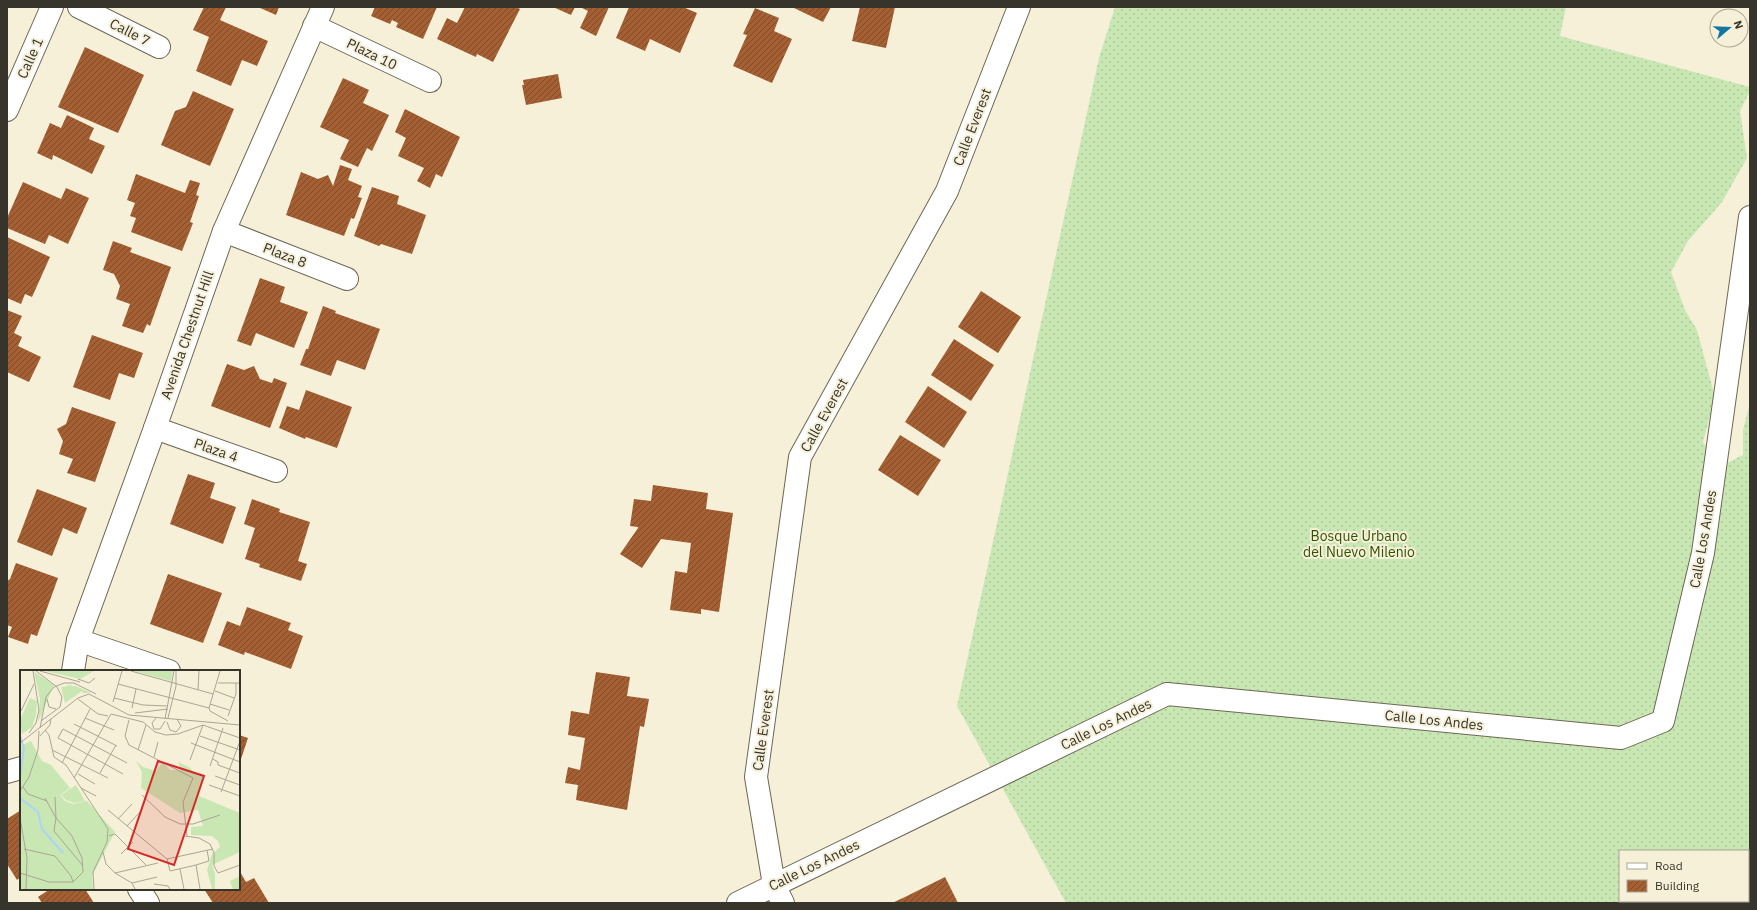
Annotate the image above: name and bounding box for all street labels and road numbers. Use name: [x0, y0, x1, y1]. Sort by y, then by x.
street label: Calle 7: [107, 14, 153, 50]
street label: Plaza 10: [344, 34, 400, 74]
street label: Calle 1: [13, 35, 47, 81]
street label: Calle Everest: [949, 86, 995, 168]
street label: Plaza 8: [261, 238, 309, 272]
street label: Avenida Chestnut Hill: [157, 268, 217, 402]
street label: Calle Everest: [796, 375, 852, 455]
street label: Plaza 4: [192, 434, 240, 466]
street label: Calle Los Andes: [1686, 488, 1720, 589]
street label: Calle Everest: [748, 688, 778, 772]
street label: Calle Los Andes: [1058, 694, 1155, 754]
street label: Calle Los Andes: [1384, 706, 1484, 734]
street label: Calle Los Andes: [766, 835, 863, 895]

